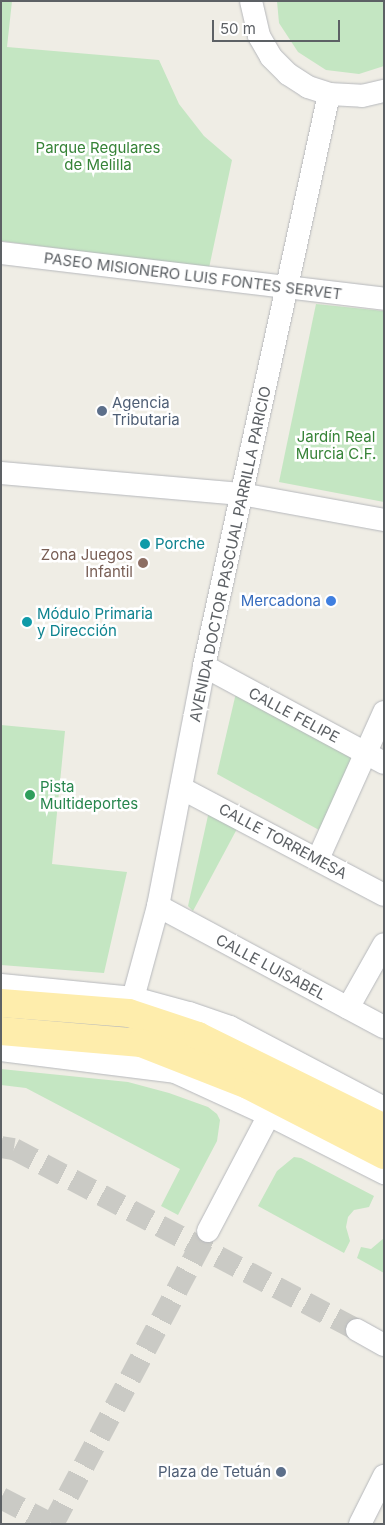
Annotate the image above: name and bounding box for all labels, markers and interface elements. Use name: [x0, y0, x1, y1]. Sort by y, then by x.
scale bar: [215, 10, 342, 42]
text: 50 m: [220, 19, 256, 38]
park label: Parque Regulares de Melilla: [36, 138, 160, 173]
street label: PASEO MISIONERO LUIS FONTES SERVET: [43, 249, 343, 303]
street label: AVENIDA DOCTOR PASCUAL PARRILLA PARICIO: [186, 385, 274, 723]
place label: Agencia Tributaria: [112, 393, 180, 428]
marker: Agencia Tributaria: [96, 405, 108, 417]
park label: Jardín Real Murcia C.F.: [296, 427, 376, 462]
place label: Porche: [155, 535, 205, 553]
marker: Porche: [139, 538, 151, 550]
place label: Zona Juegos Infantil: [41, 545, 133, 580]
marker: Zona Juegos Infantil: [137, 557, 149, 569]
place label: Mercadona: [241, 592, 321, 610]
marker: Mercadona: [325, 595, 337, 607]
place label: Módulo Primaria y Dirección: [37, 604, 153, 639]
marker: Módulo Primaria y Dirección: [21, 616, 33, 628]
street label: CALLE FELIPE: [246, 684, 342, 746]
place label: Pista Multideportes: [40, 777, 138, 812]
marker: Pista Multideportes: [24, 789, 36, 801]
street label: CALLE TORREMESA: [216, 800, 350, 882]
street label: CALLE LUISABEL: [213, 930, 329, 1004]
place label: Plaza de Tetuán: [158, 1463, 271, 1481]
marker: Plaza de Tetuán: [275, 1466, 287, 1478]

